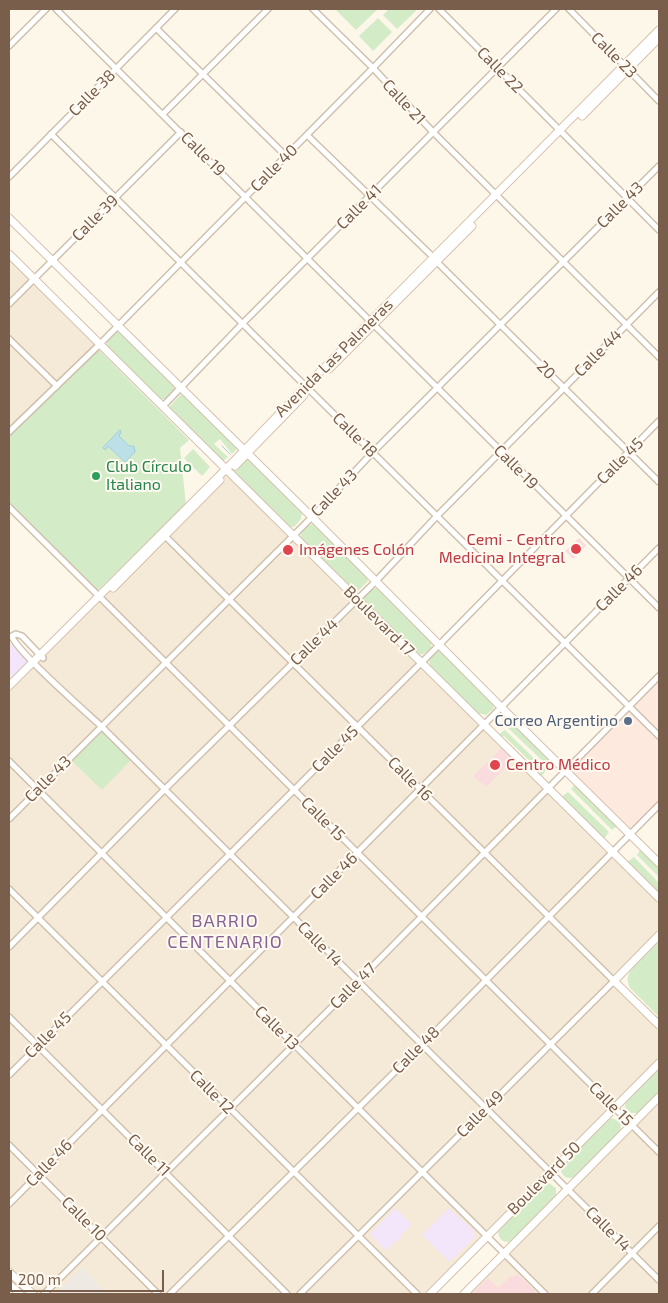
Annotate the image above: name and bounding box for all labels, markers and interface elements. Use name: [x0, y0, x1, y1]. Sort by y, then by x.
street label: Calle 23: [587, 28, 641, 82]
street label: Calle 22: [473, 43, 527, 97]
street label: Calle 38: [65, 66, 119, 120]
street label: Calle 21: [378, 75, 430, 129]
street label: Calle 19: [177, 128, 229, 180]
street label: Calle 40: [246, 140, 302, 196]
street label: Calle 43: [593, 178, 647, 232]
street label: Calle 41: [332, 180, 386, 234]
street label: Calle 39: [68, 191, 122, 245]
street label: Avenida Las Palmeras: [271, 295, 397, 421]
street label: Calle 44: [570, 325, 626, 381]
street label: 20: [533, 357, 559, 383]
street label: Calle 18: [329, 409, 381, 461]
street label: Calle 45: [593, 434, 647, 488]
street label: Calle 19: [490, 441, 542, 493]
place label: Club Círculo Italiano: [106, 457, 192, 495]
street label: Calle 43: [307, 465, 361, 521]
marker: Club Círculo Italiano: [90, 470, 102, 482]
place label: Cemi - Centro Medicina Integral: [439, 530, 565, 568]
place label: Imágenes Colón: [299, 540, 414, 560]
marker: Cemi - Centro Medicina Integral: [569, 542, 583, 556]
marker: Imágenes Colón: [281, 543, 295, 557]
street label: Calle 46: [592, 561, 646, 615]
street label: Boulevard 17: [340, 582, 418, 660]
street label: Calle 44: [286, 615, 342, 669]
place label: Correo Argentino: [494, 711, 618, 731]
marker: Correo Argentino: [622, 715, 634, 727]
street label: Calle 45: [308, 722, 362, 776]
street label: Calle 43: [21, 752, 75, 806]
street label: Calle 16: [384, 753, 436, 805]
place label: Centro Médico: [506, 755, 611, 775]
marker: Centro Médico: [488, 758, 502, 772]
street label: Calle 15: [297, 793, 349, 845]
street label: Calle 46: [307, 849, 361, 903]
district label: BARRIO CENTENARIO: [166, 910, 284, 952]
street label: Calle 14: [293, 917, 347, 971]
street label: Calle 47: [326, 959, 380, 1013]
street label: Calle 13: [251, 1002, 303, 1054]
street label: Calle 45: [21, 1008, 75, 1062]
street label: Calle 48: [388, 1022, 444, 1078]
street label: Calle 12: [186, 1066, 238, 1118]
street label: Calle 15: [585, 1078, 637, 1130]
street label: Calle 49: [453, 1087, 507, 1141]
street label: Calle 11: [124, 1130, 174, 1180]
street label: Calle 46: [22, 1135, 76, 1191]
street label: Boulevard 50: [503, 1137, 585, 1219]
street label: Calle 10: [58, 1193, 110, 1245]
street label: Calle 14: [581, 1202, 635, 1256]
scale bar: [12, 1260, 166, 1292]
text: 200 m: [18, 1270, 61, 1288]

